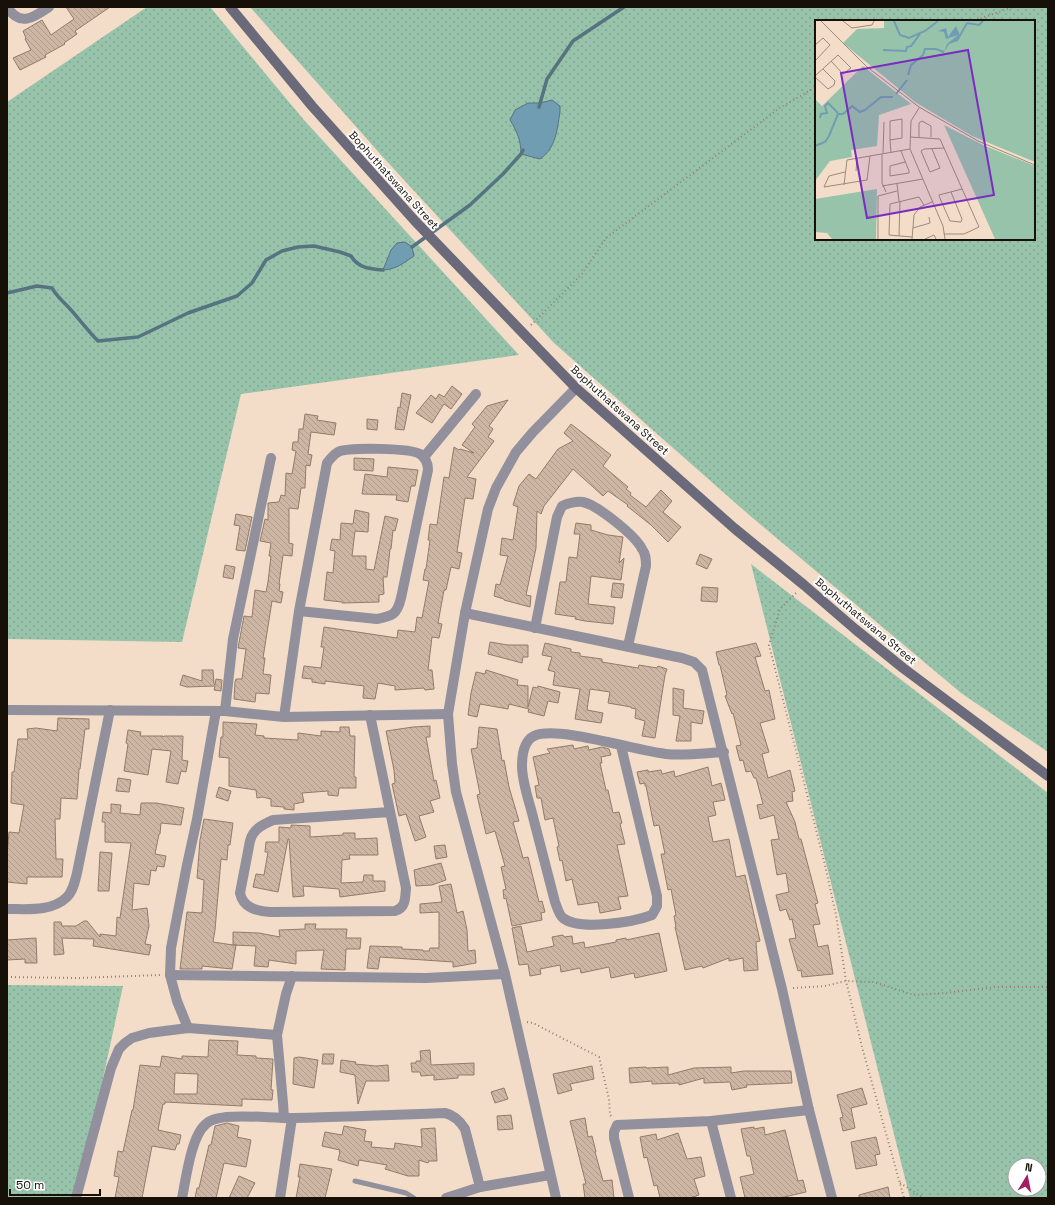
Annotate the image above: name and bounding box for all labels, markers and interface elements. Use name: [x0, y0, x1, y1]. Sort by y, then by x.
inset map: [815, 20, 1035, 240]
street label: Bophuthatswana Street: [346, 128, 442, 232]
street label: Bophuthatswana Street: [568, 362, 672, 458]
street label: Bophuthatswana Street: [813, 575, 919, 667]
north arrow: [1007, 1157, 1047, 1197]
text: N: [1024, 1160, 1034, 1175]
scale bar: [10, 1171, 100, 1197]
text: 50 m: [16, 1177, 44, 1193]

